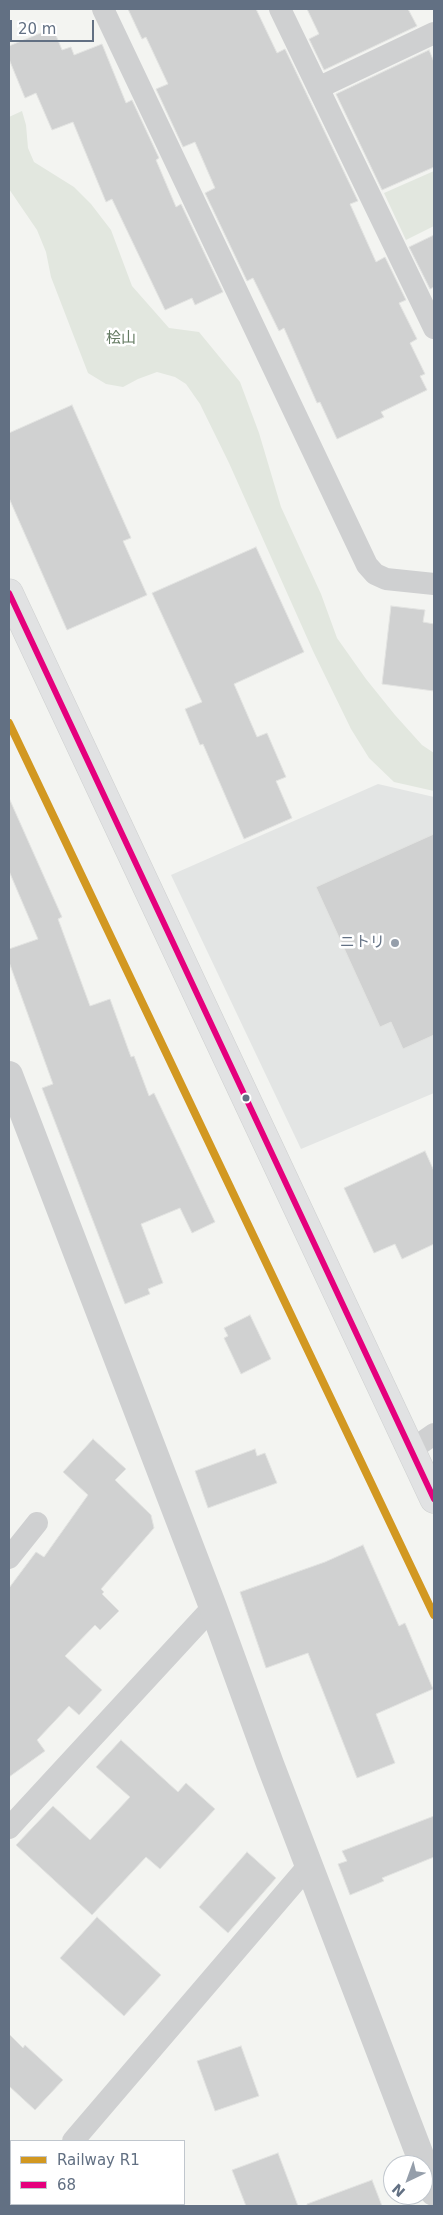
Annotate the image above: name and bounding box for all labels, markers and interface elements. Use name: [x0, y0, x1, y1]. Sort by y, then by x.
scale bar: [12, 10, 96, 42]
text: 20 m: [18, 20, 56, 38]
park label: 桧山: [106, 330, 136, 348]
place label: ニトリ: [340, 934, 385, 952]
marker: ニトリ: [389, 937, 401, 949]
unlabelled marker: [241, 1093, 251, 1103]
legend: [10, 2140, 185, 2205]
text: Railway R1: [57, 2151, 140, 2169]
north arrow: [383, 2155, 433, 2205]
text: 68: [57, 2176, 76, 2194]
text: N: [389, 2181, 408, 2200]

